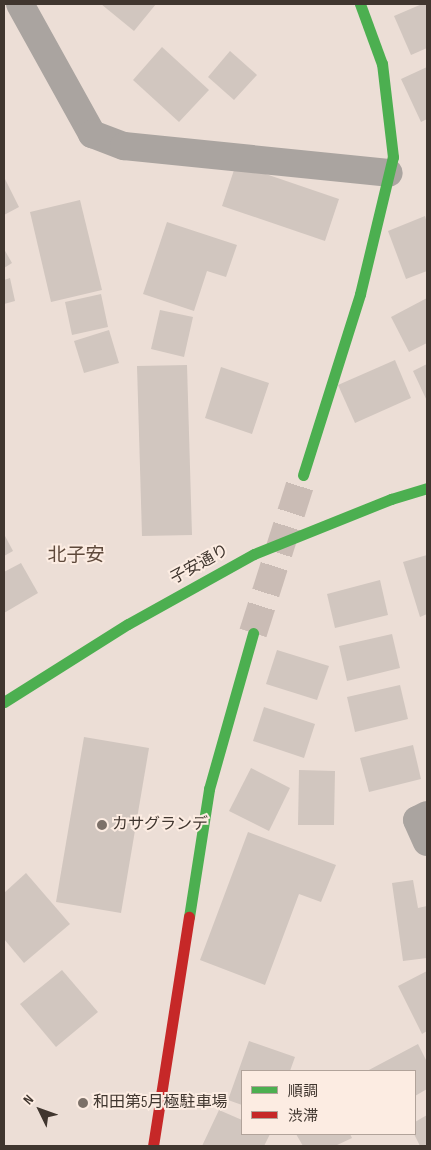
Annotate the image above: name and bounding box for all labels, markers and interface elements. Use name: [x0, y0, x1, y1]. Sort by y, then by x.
street label: 子安通り: [167, 541, 233, 589]
district label: 北子安: [48, 545, 104, 567]
place label: カサグランデ: [112, 815, 208, 835]
marker: カサグランデ: [96, 819, 108, 831]
legend: [241, 1070, 416, 1135]
text: 順調: [288, 1082, 318, 1101]
north arrow: [15, 1085, 65, 1135]
text: N: [20, 1091, 37, 1108]
place label: 和田第5月極駐車場: [93, 1093, 227, 1113]
marker: 和田第5月極駐車場: [77, 1097, 89, 1109]
text: 渋滞: [288, 1107, 318, 1126]

